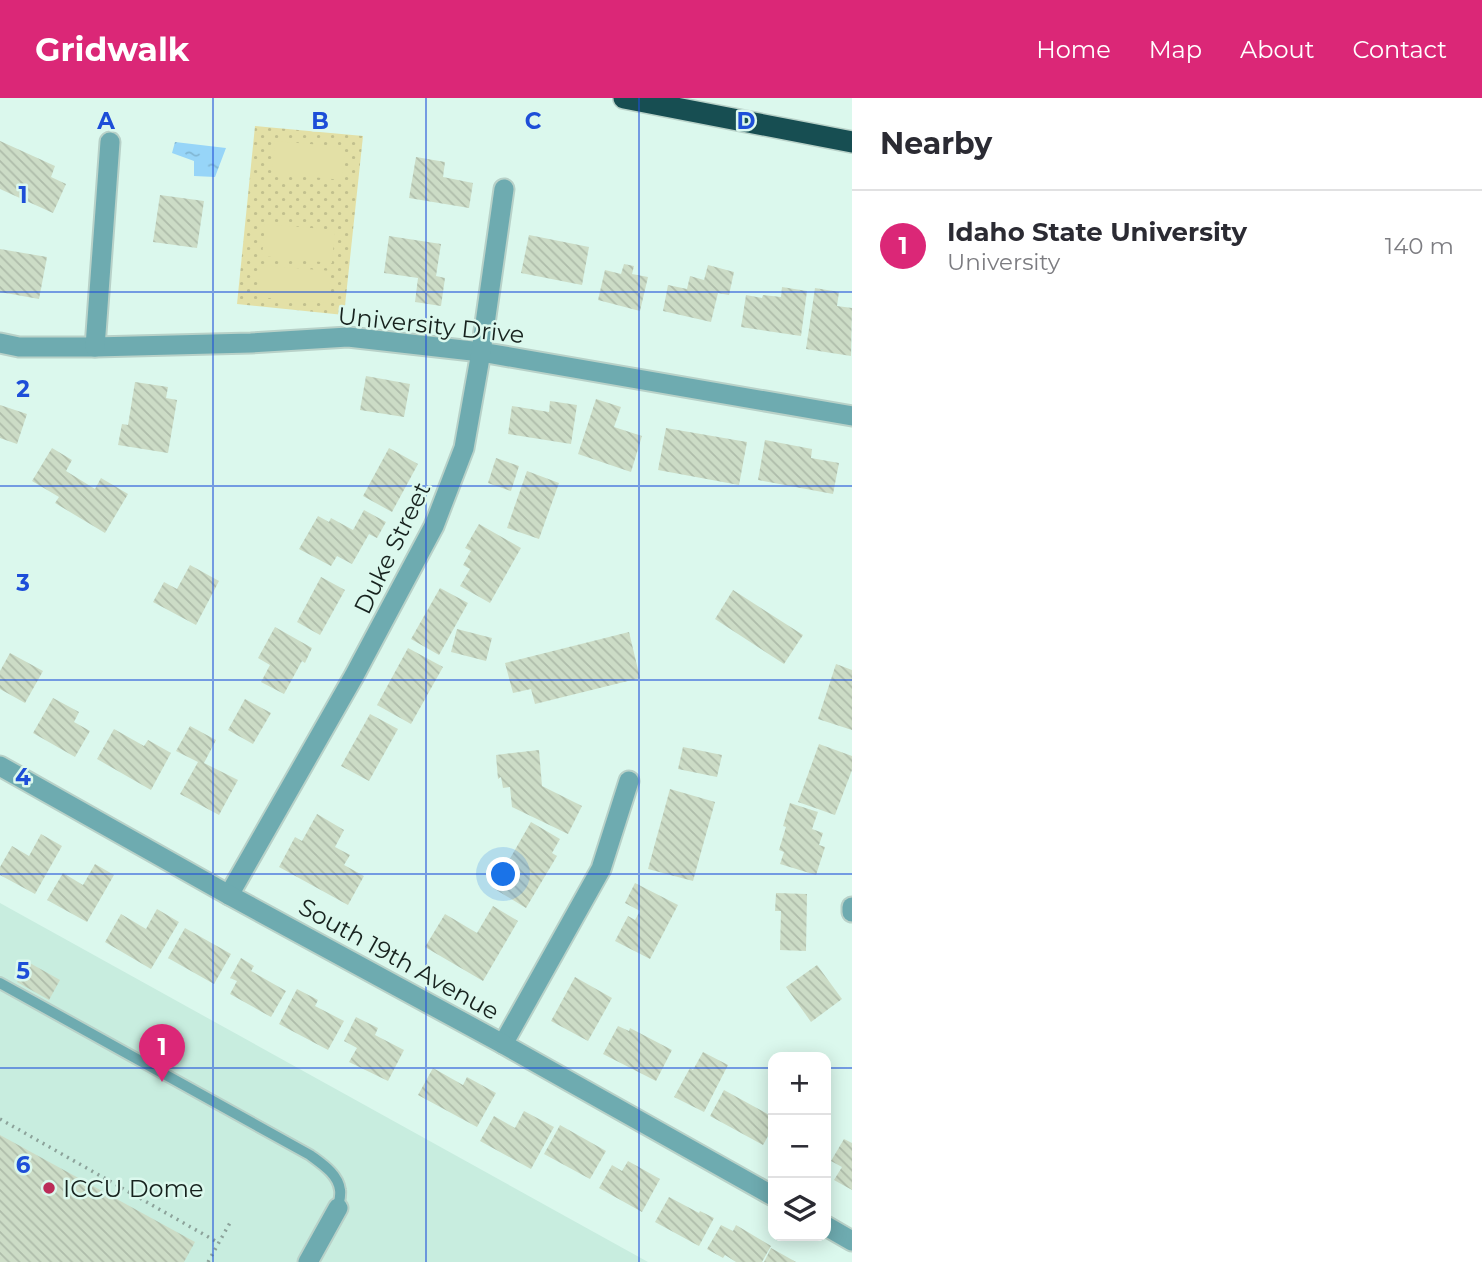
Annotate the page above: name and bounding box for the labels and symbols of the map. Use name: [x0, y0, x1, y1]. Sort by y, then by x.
text: A: [96, 107, 115, 135]
text: B: [311, 107, 329, 135]
text: C: [525, 107, 542, 135]
text: D: [737, 107, 756, 135]
text: 1: [18, 181, 28, 209]
street label: University Drive: [336, 301, 526, 349]
text: 2: [16, 375, 30, 403]
street label: Duke Street: [348, 477, 437, 619]
text: 3: [15, 569, 30, 597]
text: 4: [15, 763, 31, 791]
your location: [486, 857, 520, 891]
street label: South 19th Avenue: [294, 892, 504, 1026]
text: 5: [16, 957, 30, 985]
pin: 1: [139, 1024, 185, 1082]
text: 6: [16, 1151, 31, 1179]
place label: ICCU Dome: [63, 1174, 204, 1203]
marker: ICCU Dome: [41, 1180, 57, 1196]

